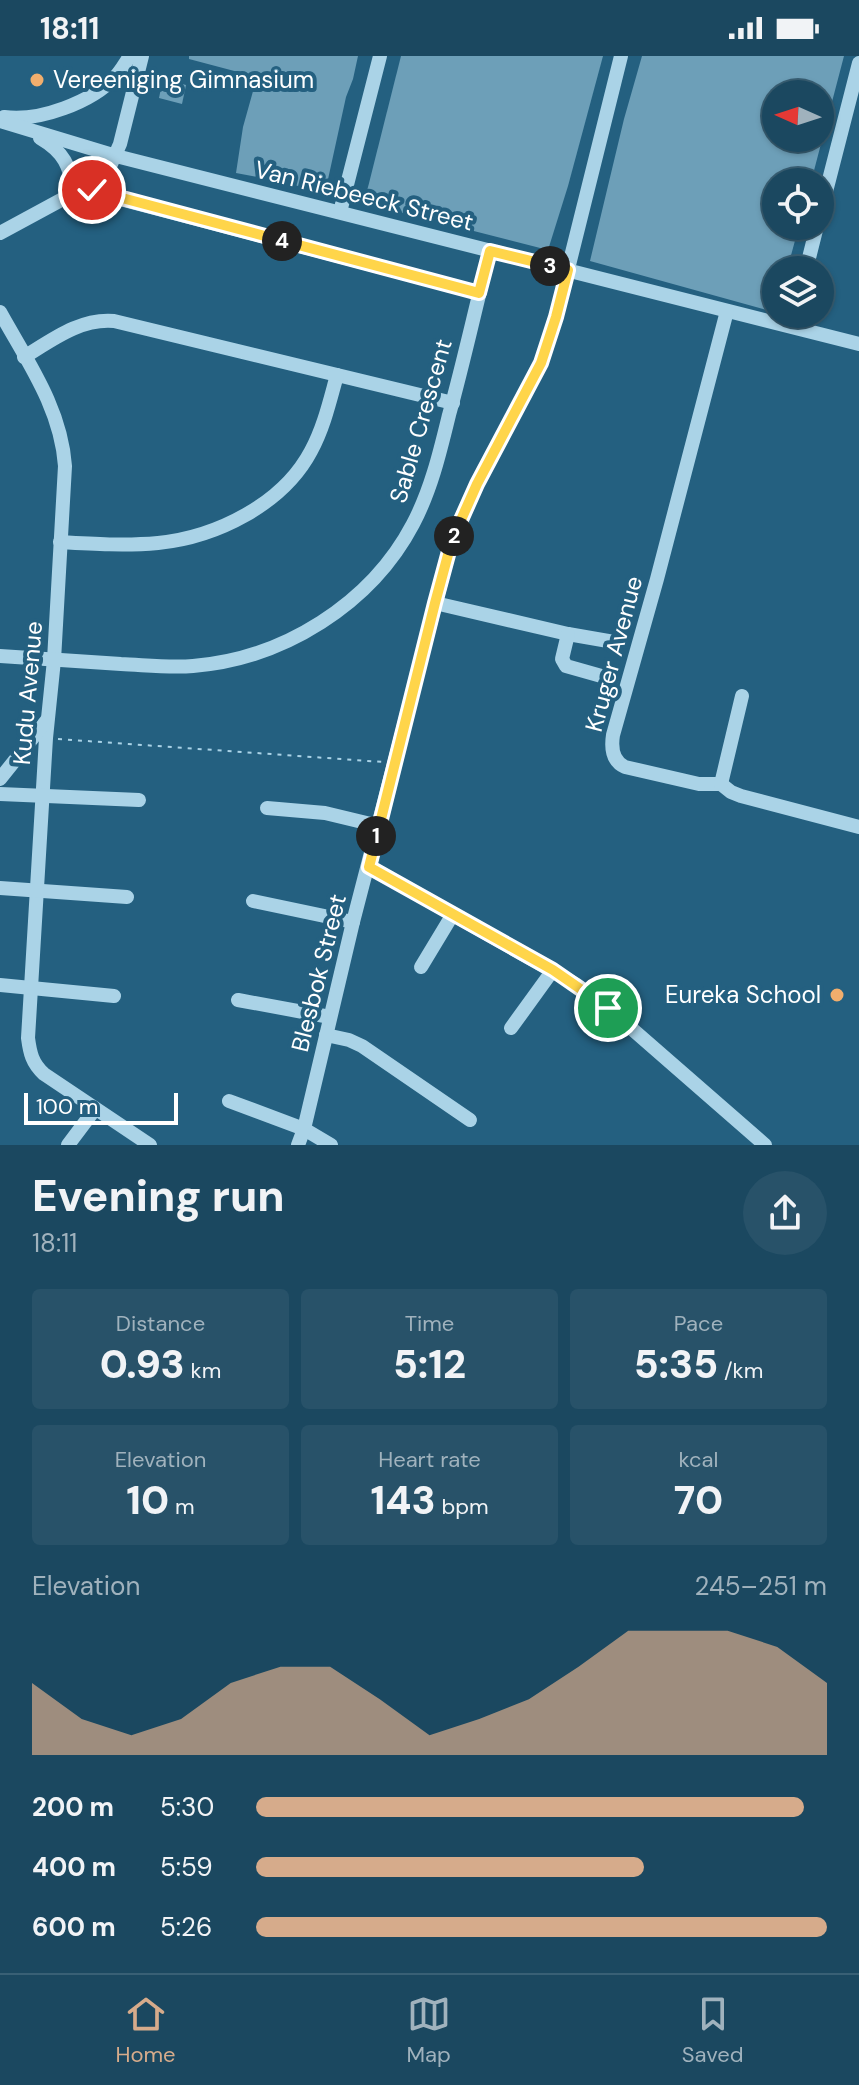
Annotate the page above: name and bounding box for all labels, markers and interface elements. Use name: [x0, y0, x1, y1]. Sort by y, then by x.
text: 18:11: [40, 9, 99, 48]
place label: Vereeniging Gimnasium: [53, 64, 314, 95]
marker: Vereeniging Gimnasium: [28, 71, 46, 89]
north arrow: [762, 80, 834, 152]
map controls: [762, 80, 834, 328]
street label: Van Riebeeck Street: [252, 153, 477, 238]
pin: [58, 156, 126, 224]
icon: check: [70, 168, 114, 212]
button: locate: [762, 168, 834, 240]
pin: 4: [262, 221, 302, 261]
text: 4: [275, 226, 289, 255]
pin: 3: [530, 246, 570, 286]
text: 3: [543, 251, 557, 280]
button: layers: [762, 256, 834, 328]
street label: Sable Crescent: [382, 335, 459, 506]
pin: 2: [434, 516, 474, 556]
text: 2: [448, 521, 460, 550]
street label: Kruger Avenue: [578, 573, 649, 735]
street label: Kudu Avenue: [6, 620, 49, 766]
pin: 1: [356, 816, 396, 856]
text: 1: [372, 821, 380, 850]
street label: Blesbok Street: [284, 891, 353, 1055]
pin: [574, 974, 642, 1042]
place label: Eureka School: [665, 979, 821, 1010]
icon: arrive: [586, 986, 630, 1030]
marker: Eureka School: [828, 986, 846, 1004]
scale bar: [24, 1089, 178, 1125]
text: 100 m: [36, 1092, 98, 1121]
text: Evening run: [32, 1167, 285, 1225]
button: share: [743, 1171, 827, 1255]
text: 18:11: [32, 1226, 77, 1260]
text: Distance: [116, 1309, 205, 1338]
text: Time: [405, 1309, 454, 1338]
text: Pace: [674, 1309, 723, 1338]
text: 0.93: [100, 1338, 185, 1390]
text: 5:12: [393, 1338, 466, 1390]
text: 5:35: [634, 1338, 718, 1390]
text: km: [185, 1356, 221, 1385]
text: /km: [718, 1356, 763, 1385]
text: Elevation: [115, 1445, 206, 1474]
text: Heart rate: [378, 1445, 481, 1474]
text: kcal: [679, 1445, 718, 1474]
text: 10: [126, 1474, 169, 1526]
text: 143: [370, 1474, 436, 1526]
text: 70: [674, 1474, 723, 1526]
text: m: [169, 1492, 195, 1521]
text: bpm: [436, 1492, 489, 1521]
text: Elevation: [32, 1569, 140, 1603]
text: 245–251 m: [694, 1569, 827, 1603]
text: 200 m: [32, 1790, 114, 1824]
text: 5:30: [160, 1790, 214, 1824]
text: 400 m: [32, 1850, 116, 1884]
text: 5:59: [160, 1850, 213, 1884]
text: 600 m: [32, 1910, 116, 1944]
text: 5:26: [160, 1910, 212, 1944]
tab: Home: [115, 1992, 176, 2069]
tab: Map: [407, 1992, 451, 2069]
tab: Saved: [682, 1992, 744, 2069]

